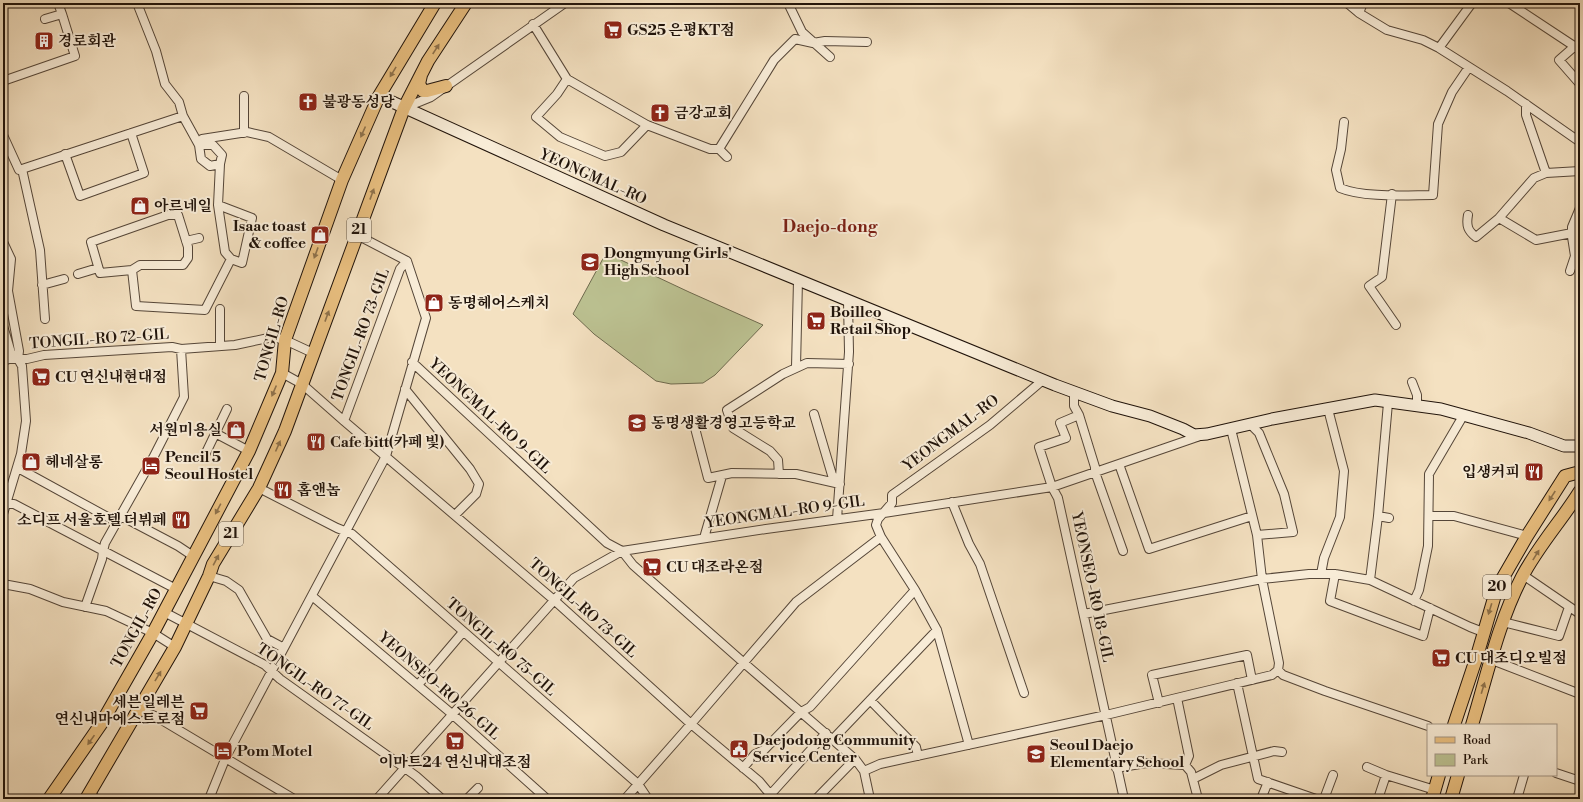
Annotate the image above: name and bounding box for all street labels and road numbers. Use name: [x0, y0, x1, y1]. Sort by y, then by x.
street label: YEONGMAL-RO: [535, 144, 650, 209]
road number: 21: [347, 218, 371, 242]
street label: TONGIL-RO 73-GIL: [328, 266, 394, 404]
street label: TONGIL-RO: [251, 294, 293, 384]
street label: TONGIL-RO 72-GIL: [28, 325, 170, 353]
street label: YEONGMAL-RO 9-GIL: [424, 354, 555, 478]
street label: YEONGMAL-RO: [898, 390, 1003, 476]
street label: YEONGMAL-RO 9-GIL: [703, 491, 866, 533]
street label: YEONSEO-RO 18-GIL: [1067, 509, 1117, 664]
road number: 21: [219, 522, 243, 546]
street label: TONGIL-RO 73-GIL: [525, 554, 641, 662]
road number: 20: [1483, 575, 1511, 599]
street label: TONGIL-RO: [107, 585, 167, 671]
street label: TONGIL-RO 75-GIL: [442, 594, 560, 700]
street label: YEONSEO-RO 26-GIL: [373, 627, 504, 744]
street label: TONGIL-RO 77-GIL: [253, 639, 377, 735]

